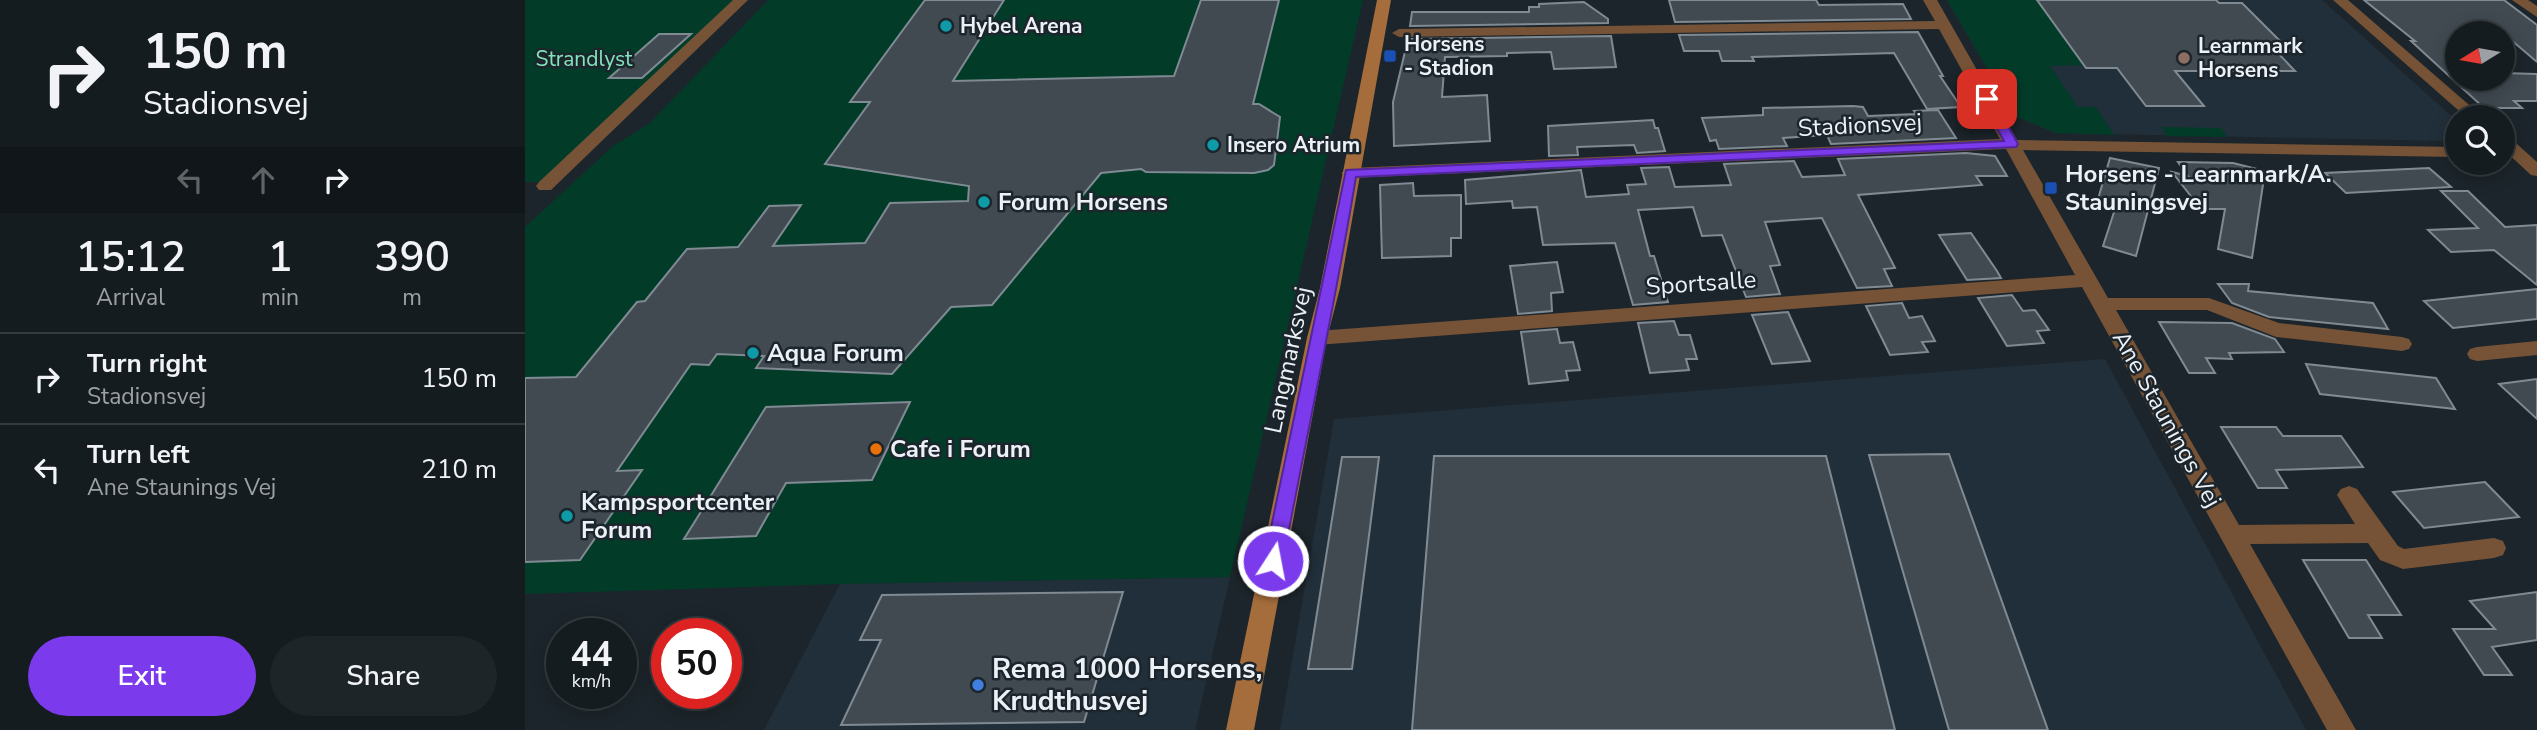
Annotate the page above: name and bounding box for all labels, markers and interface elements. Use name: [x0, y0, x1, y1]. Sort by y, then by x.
place label: Hybel Arena: [960, 12, 1082, 40]
text: 150 m: [143, 18, 287, 85]
marker: Hybel Arena: [938, 18, 954, 34]
north arrow: [2445, 21, 2515, 91]
map controls: [2445, 21, 2515, 175]
icon: right: [28, 28, 119, 119]
place label: Horsens - Stadion: [1404, 30, 1494, 82]
place label: Learnmark Horsens: [2198, 32, 2303, 84]
park label: Strandlyst: [536, 45, 633, 73]
marker: Horsens - Stadion: [1382, 48, 1398, 64]
marker: Learnmark Horsens: [2176, 50, 2192, 66]
pin: [1957, 69, 2017, 129]
icon: arrive: [1968, 80, 2006, 118]
text: Stadionsvej: [143, 82, 309, 125]
button: search: [2445, 105, 2515, 175]
street label: Stadionsvej: [1797, 106, 1923, 144]
place label: Insero Atrium: [1227, 131, 1360, 159]
marker: Insero Atrium: [1205, 137, 1221, 153]
place label: Horsens - Learnmark/A. Stauningsvej: [2065, 158, 2332, 218]
icon: left: [171, 161, 209, 199]
icon: ahead: [244, 161, 282, 199]
icon: right: [317, 161, 355, 199]
marker: Horsens - Learnmark/A. Stauningsvej: [2043, 180, 2059, 196]
place label: Forum Horsens: [998, 186, 1168, 218]
marker: Forum Horsens: [976, 194, 992, 210]
text: 15:12: [75, 229, 186, 286]
text: 1: [267, 229, 293, 286]
text: 390: [374, 229, 450, 286]
street label: Sportsalle: [1645, 263, 1757, 303]
text: Arrival: [96, 282, 165, 313]
text: min: [261, 282, 299, 313]
text: m: [402, 282, 422, 313]
street label: Langmarksvej: [1257, 284, 1319, 436]
street label: Ane Staunings Vej: [2105, 325, 2229, 513]
place label: Aqua Forum: [767, 337, 904, 369]
marker: Aqua Forum: [745, 345, 761, 361]
text: Turn right: [87, 346, 206, 381]
icon: right: [28, 360, 66, 398]
text: 150 m: [421, 361, 497, 396]
text: Stadionsvej: [87, 381, 206, 412]
place label: Cafe i Forum: [890, 433, 1031, 465]
text: Turn left: [87, 437, 190, 472]
marker: Cafe i Forum: [868, 441, 884, 457]
icon: left: [28, 451, 66, 489]
text: 210 m: [421, 452, 497, 487]
text: Ane Staunings Vej: [87, 472, 276, 503]
place label: Kampsportcenter Forum: [581, 486, 775, 546]
marker: Kampsportcenter Forum: [559, 508, 575, 524]
position arrow: [1236, 524, 1310, 598]
speed limit sign: 50: [651, 618, 742, 709]
text: 44: [570, 631, 613, 678]
button: Exit: [28, 636, 256, 716]
button: Share: [270, 636, 497, 716]
place label: Rema 1000 Horsens, Krudthusvej: [992, 650, 1263, 720]
text: km/h: [572, 669, 611, 693]
marker: Rema 1000 Horsens, Krudthusvej: [970, 677, 986, 693]

